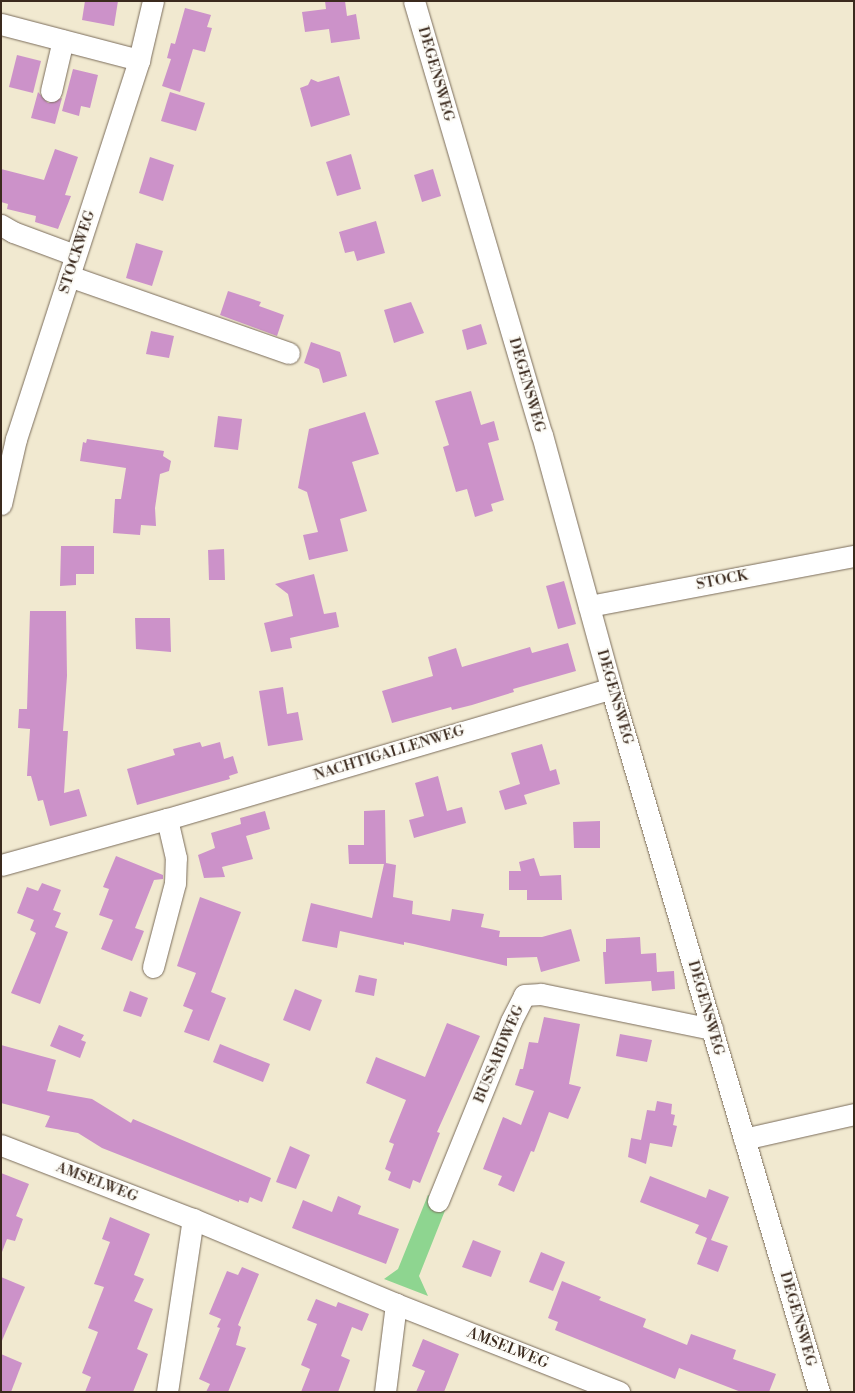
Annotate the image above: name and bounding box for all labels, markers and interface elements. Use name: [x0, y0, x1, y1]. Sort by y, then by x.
street label: DEGENSWEG: [414, 24, 458, 124]
street label: STOCKWEG: [55, 208, 99, 296]
street label: DEGENSWEG: [505, 335, 549, 435]
street label: STOCK: [695, 566, 749, 594]
street label: DEGENSWEG: [593, 647, 637, 747]
street label: NACHTIGALLENWEG: [312, 722, 466, 784]
street label: DEGENSWEG: [684, 958, 728, 1058]
street label: BUSSARDWEG: [470, 1002, 528, 1106]
street label: AMSELWEG: [54, 1158, 140, 1206]
street label: DEGENSWEG: [776, 1269, 820, 1369]
street label: AMSELWEG: [465, 1323, 551, 1373]

